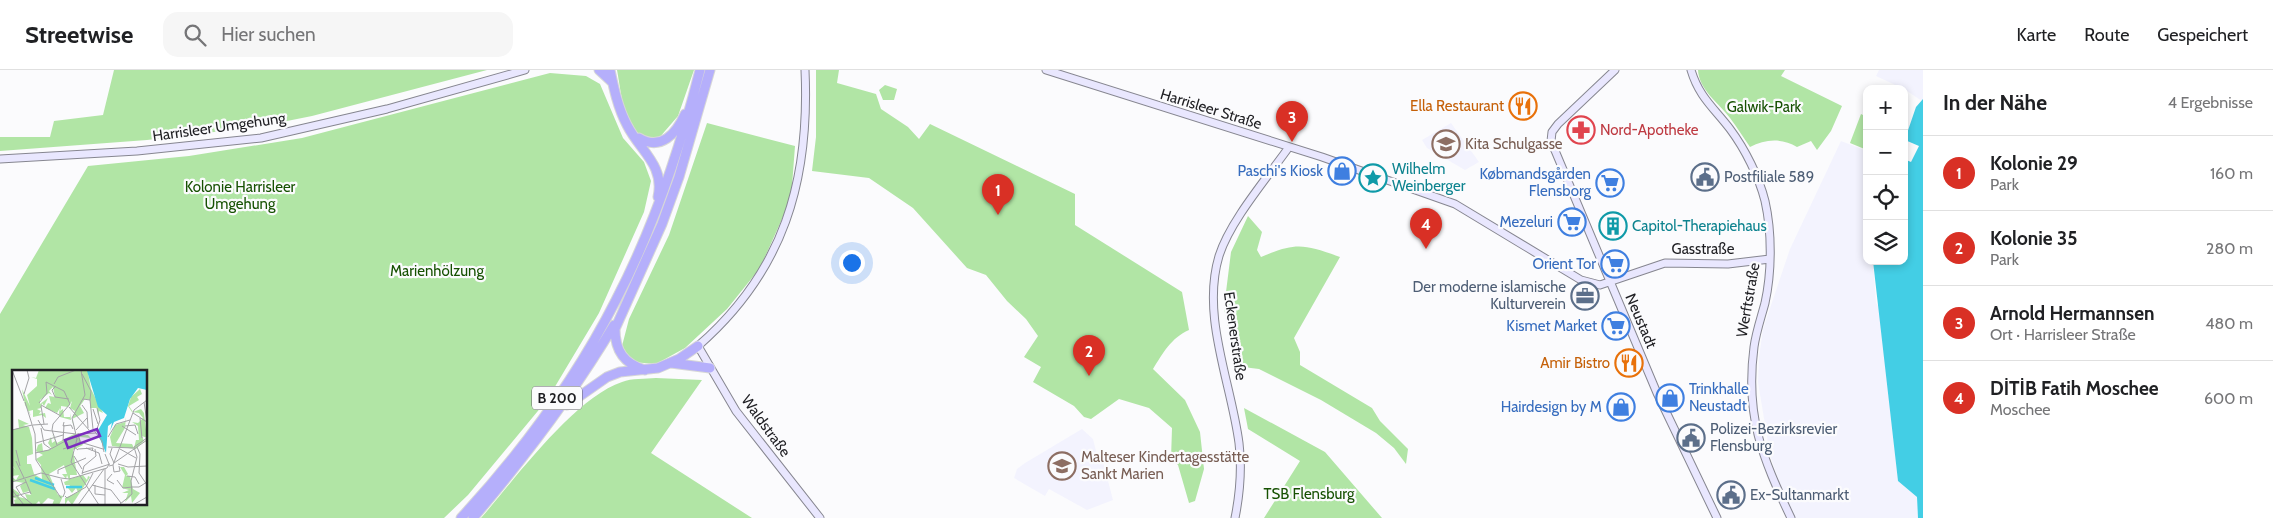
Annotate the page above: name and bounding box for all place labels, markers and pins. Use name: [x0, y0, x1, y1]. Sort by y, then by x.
restaurant icon: Ella Restaurant: [1508, 91, 1538, 121]
place label: Ella Restaurant: [1410, 97, 1504, 115]
pin: 3: [1276, 101, 1308, 142]
pharmacy icon: Nord-Apotheke: [1566, 115, 1596, 145]
place label: Nord-Apotheke: [1600, 121, 1699, 139]
school or university icon: Kita Schulgasse: [1431, 129, 1461, 159]
place label: Kita Schulgasse: [1465, 135, 1563, 153]
shop icon: Paschi's Kiosk: [1327, 156, 1357, 186]
place label: Wilhelm Weinberger: [1392, 160, 1466, 195]
place label: Paschi's Kiosk: [1237, 162, 1323, 180]
public building icon: Postfiliale 589: [1690, 162, 1720, 192]
place icon: Wilhelm Weinberger: [1358, 163, 1388, 193]
place label: Købmandsgården Flensborg: [1480, 165, 1592, 200]
supermarket icon: Købmandsgården Flensborg: [1595, 168, 1625, 198]
place label: Postfiliale 589: [1724, 168, 1814, 186]
pin: 1: [982, 174, 1014, 215]
supermarket icon: Mezeluri: [1557, 207, 1587, 237]
pin: 4: [1410, 208, 1442, 249]
building icon: Capitol-Therapiehaus: [1598, 211, 1628, 241]
place label: Mezeluri: [1499, 213, 1553, 231]
place label: Capitol-Therapiehaus: [1632, 217, 1767, 235]
supermarket icon: Orient Tor: [1600, 249, 1630, 279]
place label: Orient Tor: [1532, 255, 1596, 273]
place label: Der moderne islamische Kulturverein: [1413, 278, 1566, 313]
office icon: Der moderne islamische Kulturverein: [1570, 281, 1600, 311]
supermarket icon: Kismet Market: [1601, 311, 1631, 341]
place label: Kismet Market: [1506, 317, 1597, 335]
pin: 2: [1073, 335, 1105, 376]
restaurant icon: Amir Bistro: [1614, 348, 1644, 378]
place label: Amir Bistro: [1540, 354, 1610, 372]
place label: Trinkhalle Neustadt: [1689, 380, 1749, 415]
shop icon: Trinkhalle Neustadt: [1655, 383, 1685, 413]
shop icon: Hairdesign by M: [1606, 392, 1636, 422]
place label: Hairdesign by M: [1501, 398, 1602, 416]
place label: Polizei-Bezirksrevier Flensburg: [1710, 420, 1837, 455]
public building icon: Polizei-Bezirksrevier Flensburg: [1676, 423, 1706, 453]
place label: Malteser Kindertagesstätte Sankt Marien: [1081, 448, 1250, 483]
school or university icon: Malteser Kindertagesstätte Sankt Marien: [1047, 451, 1077, 481]
public building icon: Ex-Sultanmarkt: [1716, 480, 1746, 510]
place label: Ex-Sultanmarkt: [1750, 486, 1849, 504]

